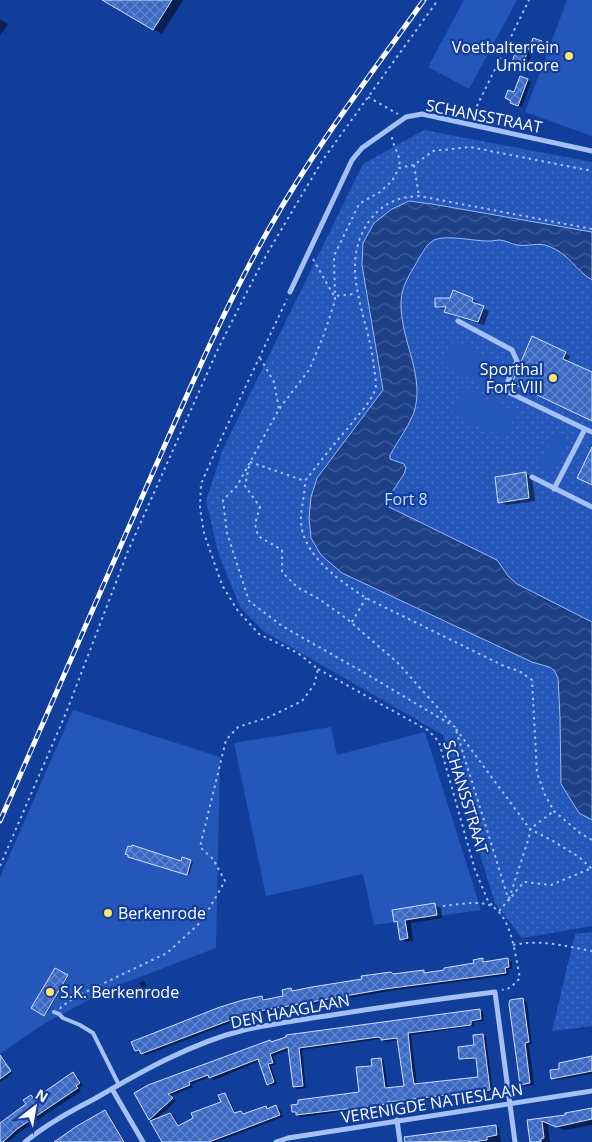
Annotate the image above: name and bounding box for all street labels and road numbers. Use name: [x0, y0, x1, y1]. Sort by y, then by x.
street label: SCHANSSTRAAT: [424, 94, 544, 138]
street label: SCHANSSTRAAT: [438, 737, 494, 857]
street label: DEN HAAGLAAN: [229, 989, 351, 1033]
street label: VERENIGDE NATIESLAAN: [340, 1078, 524, 1128]

